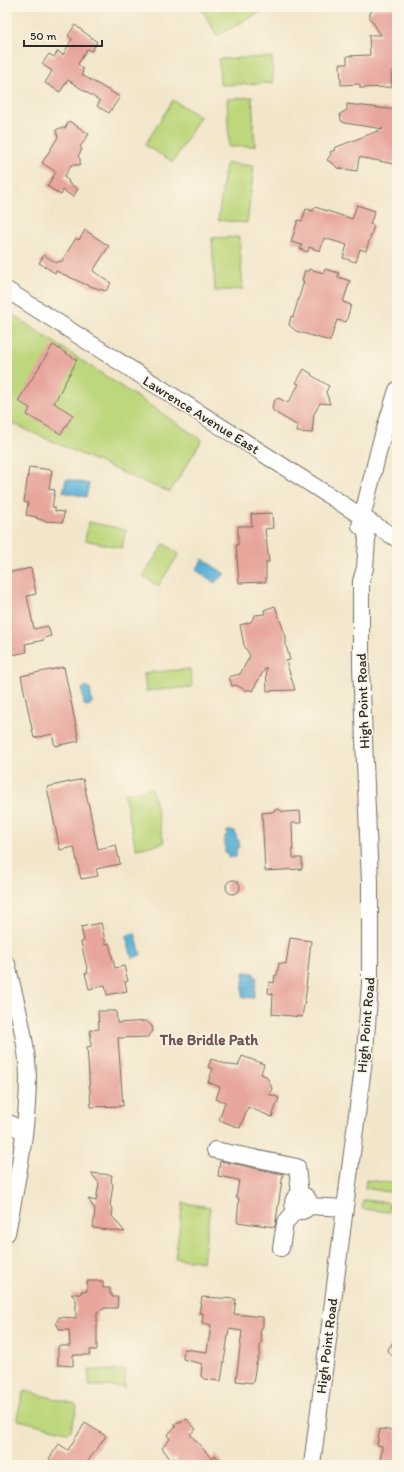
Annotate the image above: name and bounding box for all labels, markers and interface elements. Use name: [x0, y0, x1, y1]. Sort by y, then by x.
scale bar: [24, 22, 102, 48]
text: 50 m: [30, 29, 56, 43]
street label: Lawrence Avenue East: [140, 372, 262, 458]
street label: High Point Road: [353, 652, 373, 749]
street label: High Point Road: [353, 976, 379, 1074]
district label: The Bridle Path: [159, 1031, 259, 1049]
street label: High Point Road: [313, 1297, 341, 1395]

